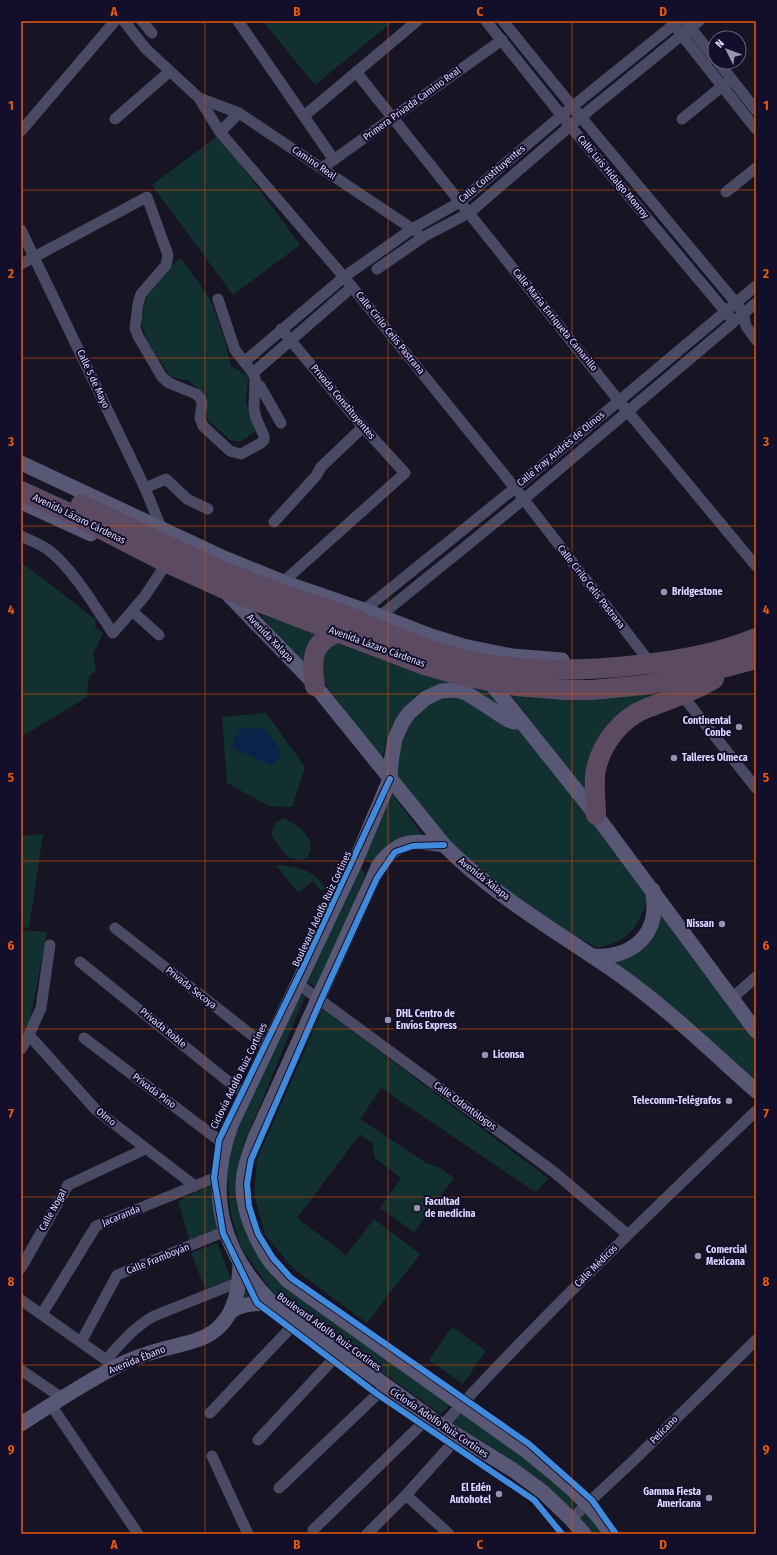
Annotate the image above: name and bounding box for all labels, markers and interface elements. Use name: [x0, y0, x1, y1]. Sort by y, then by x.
text: A: [109, 4, 118, 19]
text: B: [293, 4, 301, 19]
text: C: [477, 4, 484, 19]
text: D: [659, 4, 667, 19]
north arrow: [707, 30, 747, 70]
text: N: [713, 37, 727, 50]
street label: Primera Privada Camino Real: [361, 64, 463, 143]
text: 1: [8, 98, 14, 113]
text: 1: [763, 98, 769, 113]
street label: Calle Luis Hidalgo Monroy: [575, 133, 652, 221]
street label: Calle Constituyentes: [456, 143, 528, 205]
street label: Camino Real: [290, 144, 339, 182]
text: 2: [7, 266, 14, 281]
street label: Calle María Enriqueta Camarillo: [510, 266, 601, 374]
text: 2: [762, 266, 769, 281]
street label: Calle Cirilo Celis Pastrana: [353, 289, 427, 377]
street label: Calle 5 de Mayo: [74, 348, 112, 410]
street label: Privada Constituyentes: [308, 362, 378, 442]
street label: Calle Fray Andrés de Olmos: [515, 409, 607, 489]
text: 3: [7, 434, 14, 449]
text: 3: [762, 434, 769, 449]
street label: Avenida Lázaro Cárdenas: [31, 491, 127, 547]
street label: Calle Cirilo Celis Pastrana: [555, 543, 628, 631]
place label: Bridgestone: [672, 586, 722, 598]
marker: Bridgestone: [659, 587, 669, 597]
text: 4: [8, 602, 15, 617]
text: 4: [763, 602, 770, 617]
street label: Avenida Xalapa: [244, 611, 296, 665]
street label: Avenida Lázaro Cárdenas: [327, 624, 427, 670]
place label: Continental Conbe: [683, 715, 731, 739]
marker: Continental Conbe: [734, 722, 744, 732]
place label: Talleres Olmeca: [682, 752, 748, 764]
marker: Talleres Olmeca: [669, 753, 679, 763]
text: 5: [8, 770, 14, 785]
text: 5: [763, 770, 769, 785]
street label: Boulevard Adolfo Ruiz Cortines: [290, 849, 354, 969]
street label: Avenida Xalapa: [456, 855, 512, 903]
place label: Nissan: [687, 918, 714, 930]
marker: Nissan: [717, 919, 727, 929]
text: 6: [8, 938, 15, 953]
text: 6: [763, 938, 770, 953]
street label: Privada Secoya: [163, 964, 219, 1012]
street label: Privada Roble: [137, 1006, 189, 1050]
place label: DHL Centro de Envíos Express: [396, 1008, 458, 1032]
marker: DHL Centro de Envíos Express: [383, 1015, 393, 1025]
street label: Ciclovía Adolfo Ruiz Cortines: [207, 1021, 270, 1131]
place label: Liconsa: [493, 1049, 524, 1061]
marker: Liconsa: [480, 1050, 490, 1060]
street label: Privada Pino: [130, 1071, 178, 1111]
street label: Calle Odontólogos: [431, 1079, 499, 1133]
place label: Telecomm-Telégrafos: [632, 1094, 722, 1107]
marker: Telecomm-Telégrafos: [724, 1096, 734, 1106]
street label: Olmo: [94, 1105, 118, 1129]
text: 7: [8, 1106, 14, 1121]
text: 7: [763, 1106, 769, 1121]
street label: Calle Nogal: [37, 1187, 69, 1233]
place label: Facultad de medicina: [425, 1196, 476, 1220]
street label: Jacaranda: [100, 1203, 142, 1229]
marker: Facultad de medicina: [412, 1203, 422, 1213]
street label: Calle Framboyán: [125, 1241, 191, 1277]
street label: Calle Médicos: [572, 1242, 620, 1290]
place label: Comercial Mexicana: [706, 1244, 747, 1268]
marker: Comercial Mexicana: [693, 1251, 703, 1261]
text: 8: [8, 1274, 15, 1289]
text: 8: [763, 1274, 770, 1289]
street label: Boulevard Adolfo Ruiz Cortines: [274, 1290, 384, 1374]
street label: Avenida Ébano: [106, 1341, 167, 1377]
street label: Ciclovía Adolfo Ruiz Cortines: [387, 1385, 491, 1461]
street label: Pelícano: [647, 1413, 680, 1446]
text: 9: [8, 1442, 15, 1457]
text: 9: [763, 1442, 770, 1457]
place label: El Edén Autohotel: [449, 1481, 491, 1506]
place label: Gamma Fiesta Americana: [643, 1486, 701, 1510]
marker: El Edén Autohotel: [494, 1489, 504, 1499]
marker: Gamma Fiesta Americana: [704, 1493, 714, 1503]
text: A: [109, 1537, 118, 1552]
text: B: [293, 1537, 301, 1552]
text: C: [477, 1537, 484, 1552]
text: D: [659, 1537, 667, 1552]

